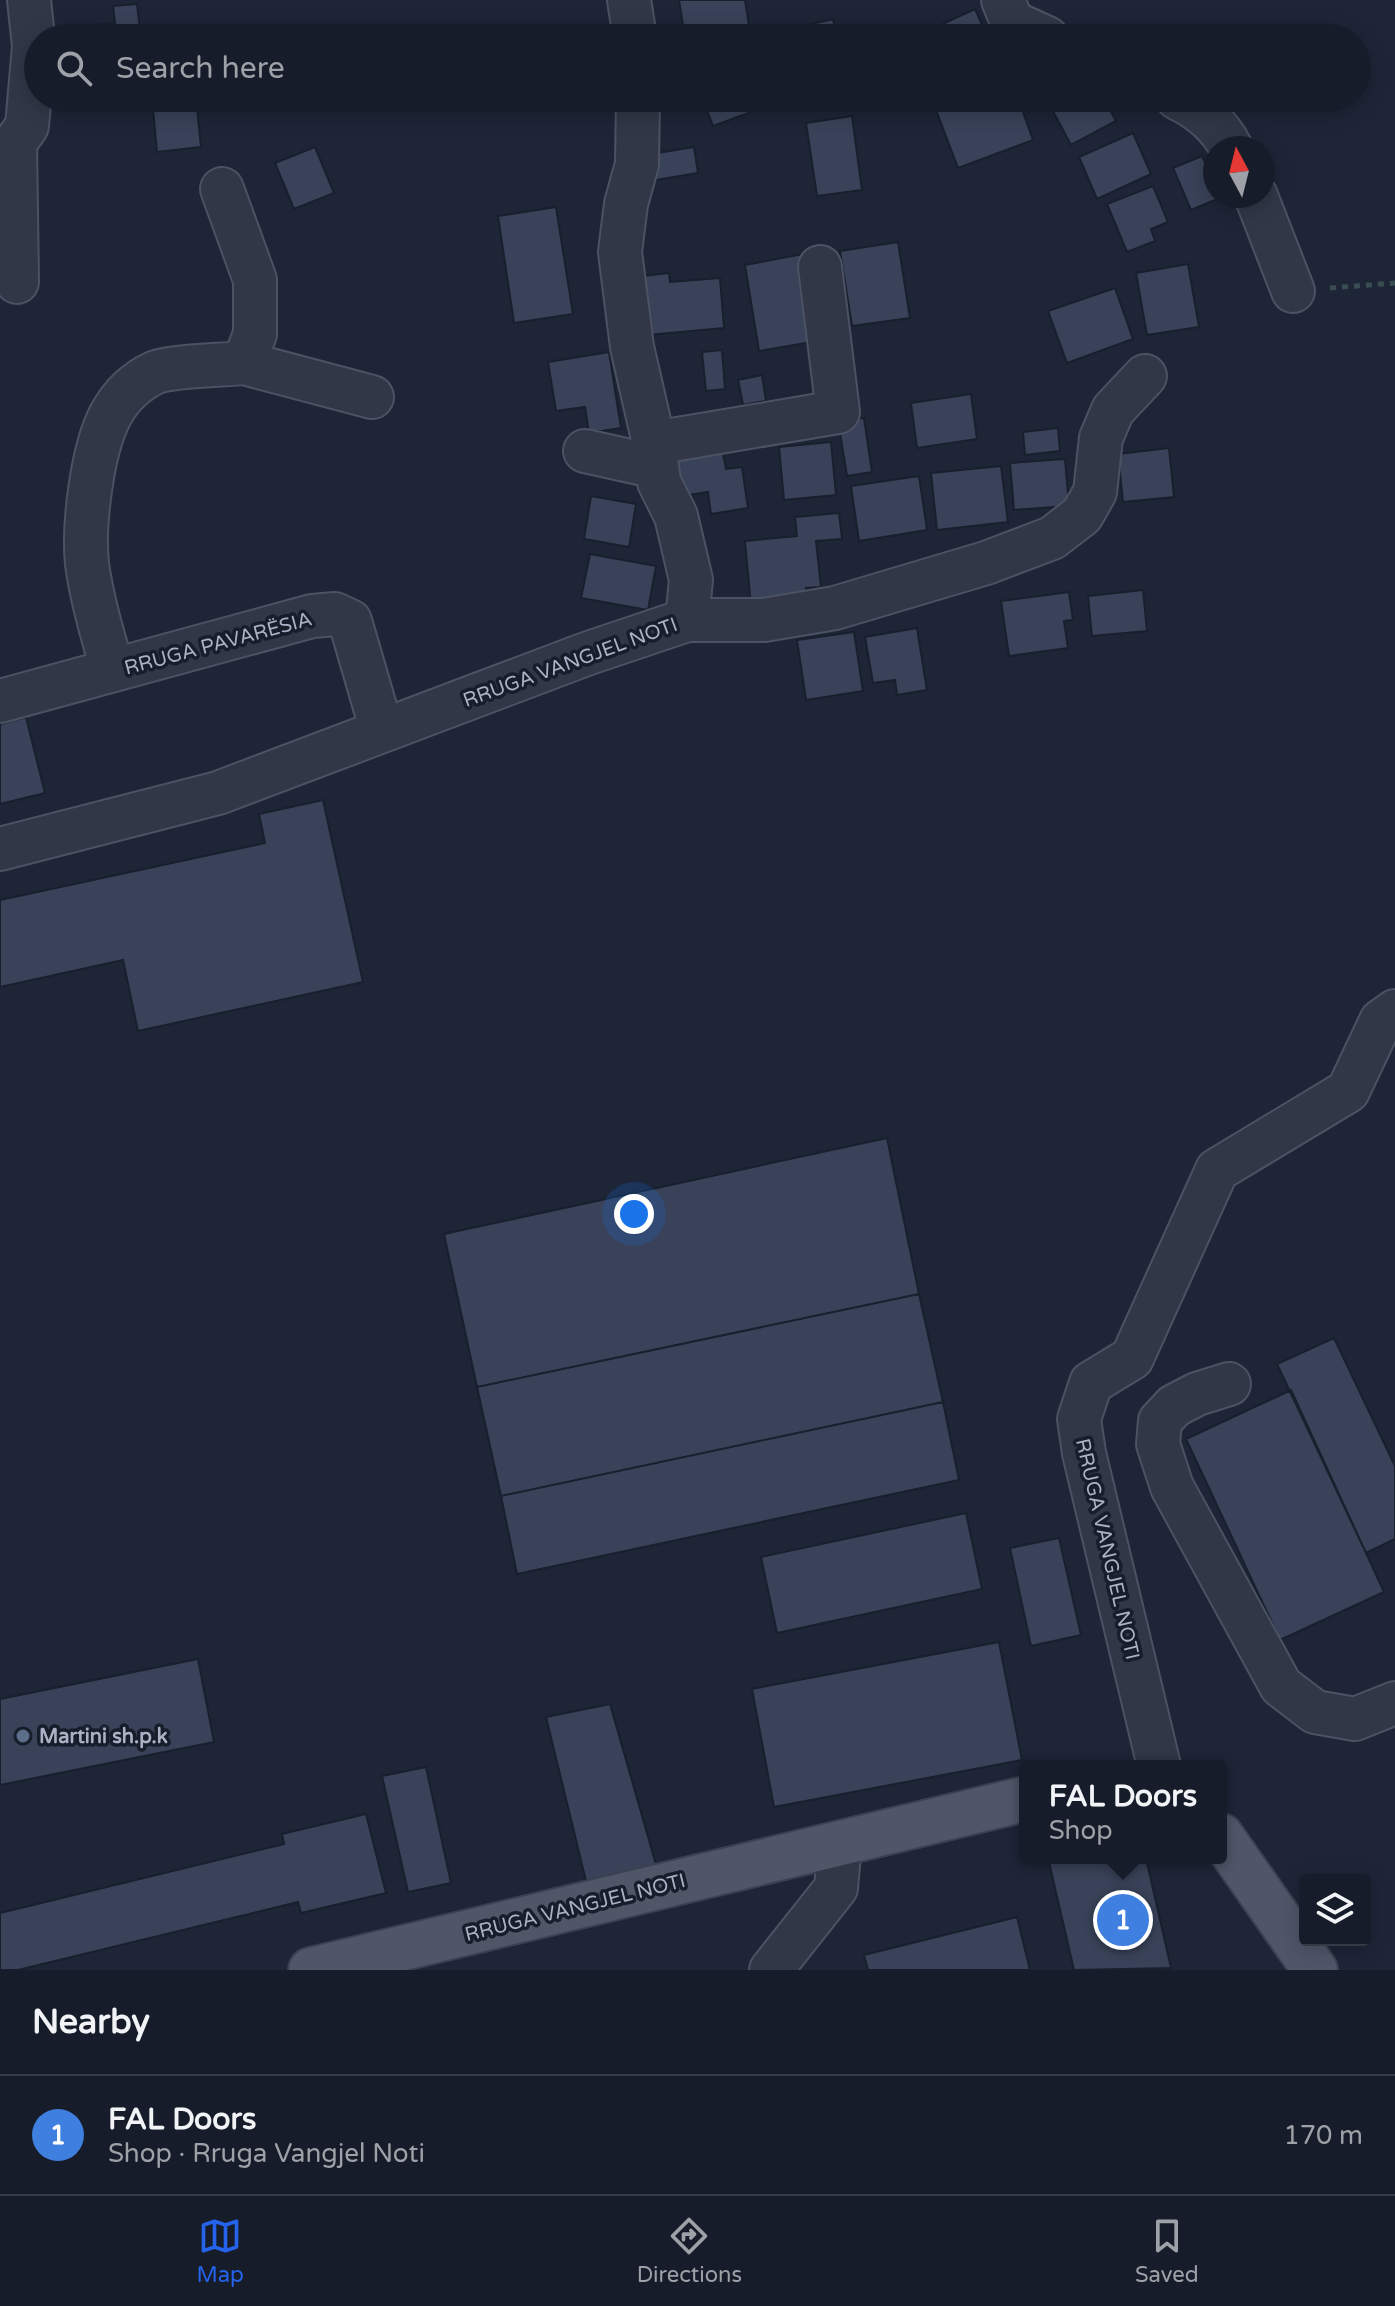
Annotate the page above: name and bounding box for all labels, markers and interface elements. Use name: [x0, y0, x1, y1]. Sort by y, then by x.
search box: [24, 24, 1371, 112]
icon: search: [52, 46, 96, 90]
text: Search here: [116, 50, 285, 87]
north arrow: [1203, 136, 1275, 208]
street label: RRUGA PAVARËSIA: [122, 607, 315, 681]
street label: RRUGA VANGJEL NOTI: [460, 613, 681, 713]
your location: [614, 1194, 654, 1234]
street label: RRUGA VANGJEL NOTI: [1070, 1436, 1144, 1662]
place label: Martini sh.p.k: [39, 1725, 168, 1749]
marker: Martini sh.p.k: [14, 1727, 32, 1745]
popup: [1019, 1760, 1227, 1864]
text: FAL Doors: [1049, 1778, 1197, 1815]
text: Shop: [1049, 1815, 1113, 1846]
street label: RRUGA VANGJEL NOTI: [462, 1869, 688, 1947]
map controls: [1299, 1874, 1371, 1946]
button: layers: [1299, 1874, 1371, 1946]
pin: 1: [1097, 1890, 1149, 1950]
text: Nearby: [32, 2002, 150, 2043]
text: FAL Doors: [108, 2101, 256, 2138]
text: 1: [50, 2120, 66, 2151]
text: 170 m: [1283, 2120, 1363, 2151]
text: Shop · Rruga Vangjel Noti: [108, 2138, 425, 2169]
tab: Map: [196, 2214, 244, 2288]
tab: Directions: [637, 2214, 742, 2288]
tab: Saved: [1135, 2214, 1199, 2288]

